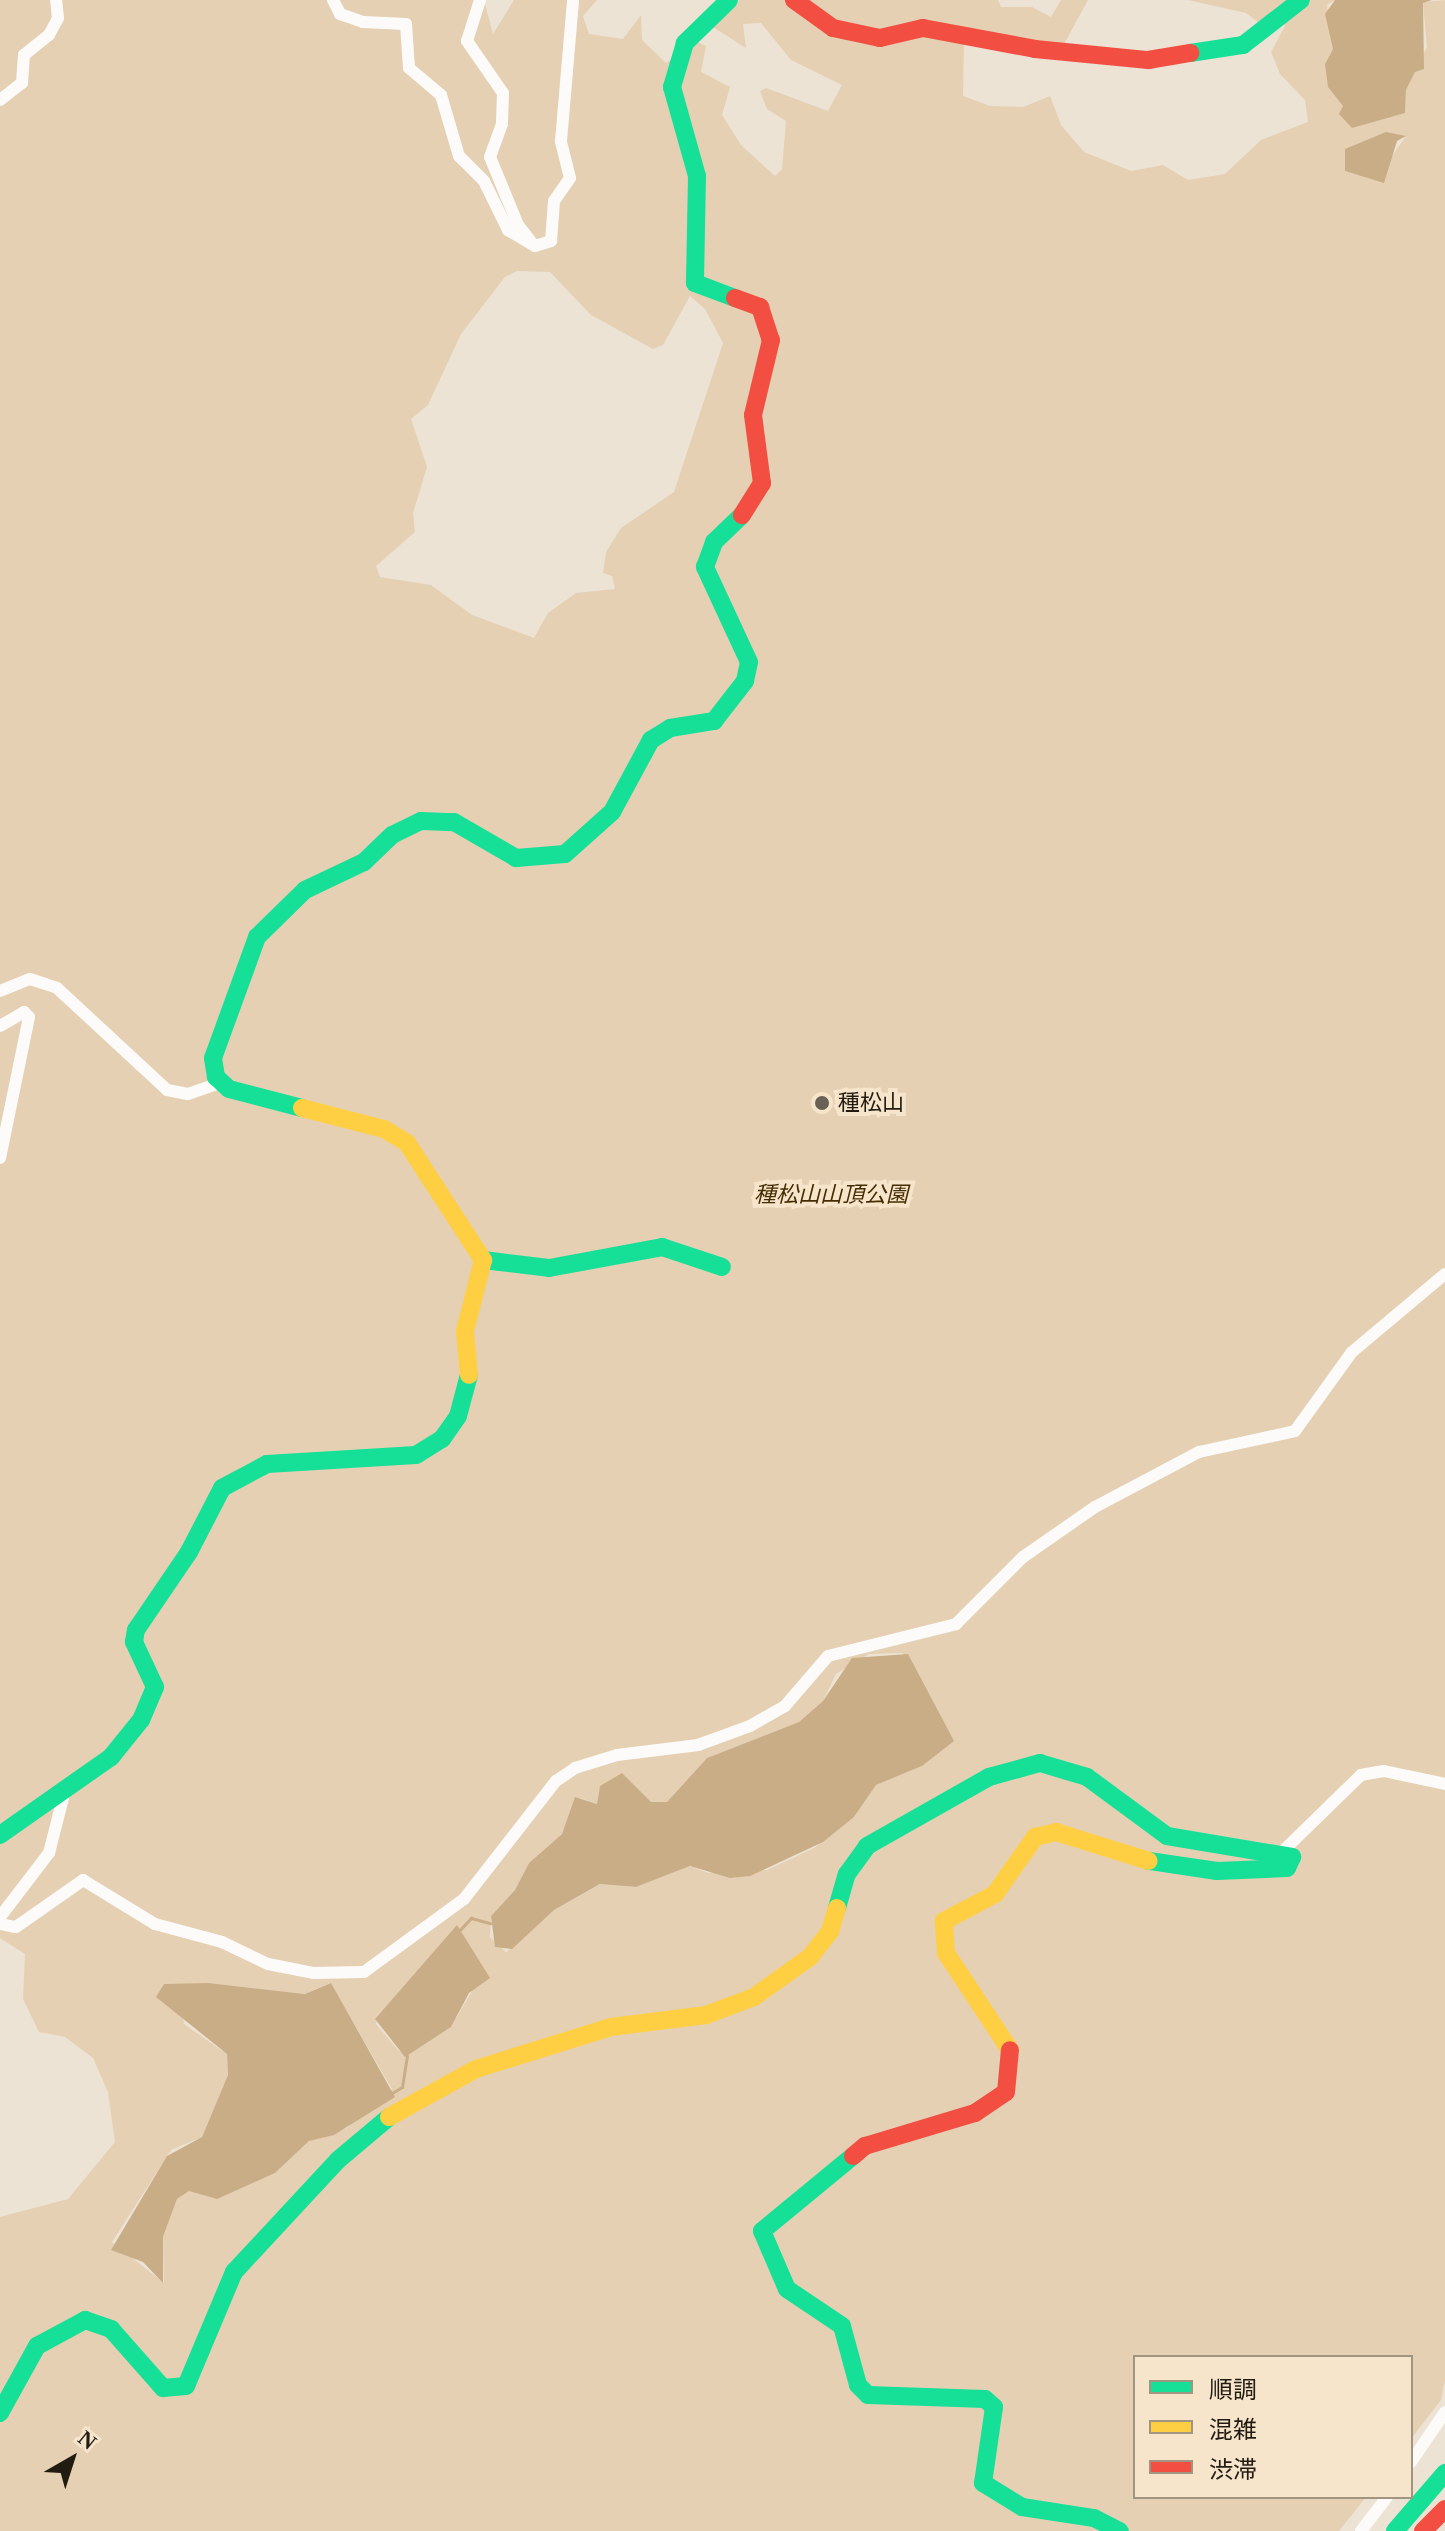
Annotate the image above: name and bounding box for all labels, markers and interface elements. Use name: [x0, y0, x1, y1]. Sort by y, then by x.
place label: 種松山: [838, 1090, 904, 1116]
marker: 種松山: [813, 1094, 831, 1112]
park label: 種松山山頂公園: [754, 1182, 908, 1208]
legend: [1133, 2355, 1413, 2499]
text: 順調: [1209, 2377, 1257, 2403]
text: 混雑: [1209, 2417, 1257, 2443]
north arrow: [32, 2419, 112, 2499]
text: N: [73, 2425, 101, 2455]
text: 渋滞: [1209, 2457, 1257, 2483]

